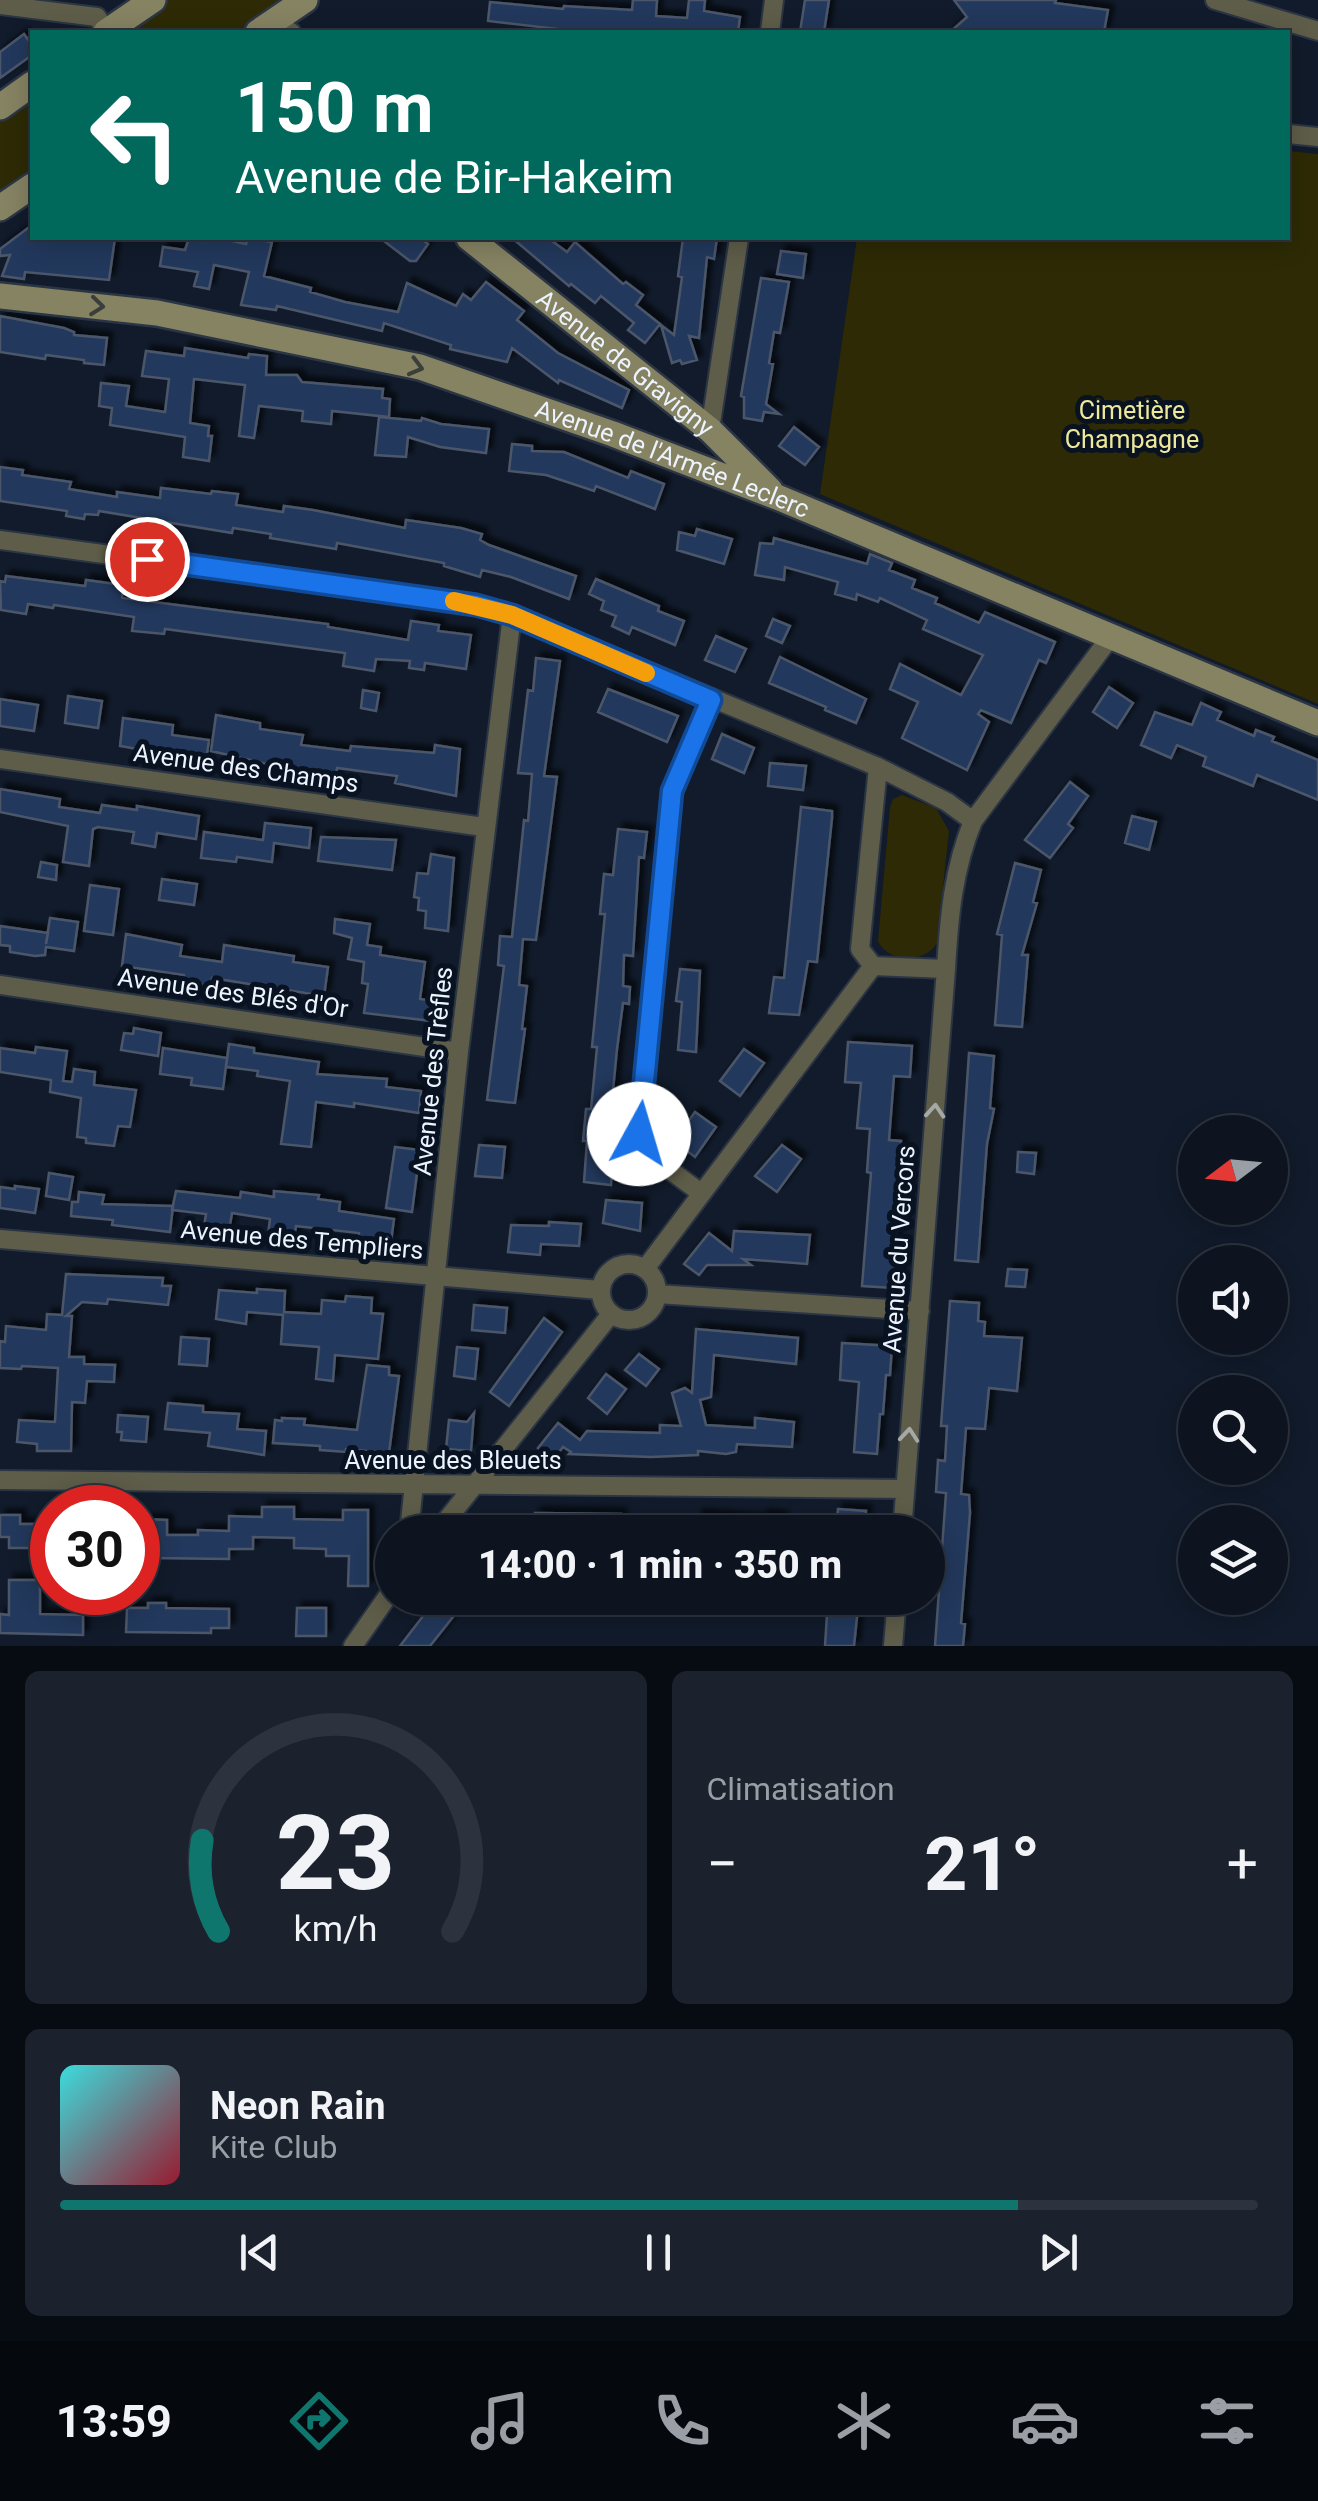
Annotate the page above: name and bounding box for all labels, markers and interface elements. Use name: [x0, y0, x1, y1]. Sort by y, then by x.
text: 150 m: [235, 67, 434, 149]
icon: left: [70, 70, 200, 200]
text: Avenue de Bir-Hakeim: [235, 151, 674, 204]
street label: Avenue de Gravigny: [531, 283, 720, 442]
one-way arrow: [89, 295, 105, 316]
one-way arrow: [407, 356, 424, 377]
street label: Avenue de l'Armée Leclerc: [532, 394, 814, 523]
park label: Cimetière Champagne: [1065, 396, 1199, 454]
pin: [105, 517, 190, 602]
icon: arrive: [120, 532, 175, 587]
street label: Avenue des Champs: [132, 738, 360, 798]
street label: Avenue des Blés d'Or: [116, 962, 351, 1024]
street label: Avenue des Trèfles: [408, 965, 458, 1177]
position arrow: [587, 1082, 691, 1186]
one-way arrow: [924, 1103, 945, 1119]
north arrow: [1178, 1115, 1288, 1225]
map controls: [1178, 1115, 1288, 1615]
street label: Avenue du Vercors: [877, 1144, 921, 1354]
street label: Avenue des Templiers: [179, 1215, 425, 1265]
button: sound: [1178, 1245, 1288, 1355]
button: search: [1178, 1375, 1288, 1485]
one-way arrow: [898, 1427, 920, 1443]
street label: Avenue des Bleuets: [344, 1446, 562, 1475]
speed limit sign: 30: [30, 1485, 160, 1615]
button: layers: [1178, 1505, 1288, 1615]
text: 14:00 · 1 min · 350 m: [478, 1543, 842, 1587]
text: Climatisation: [707, 1770, 895, 1808]
text: 23: [276, 1793, 395, 1914]
text: 21°: [924, 1820, 1040, 1908]
text: −: [707, 1832, 738, 1896]
text: +: [1227, 1832, 1258, 1896]
text: km/h: [294, 1908, 378, 1950]
text: Neon Rain: [210, 2084, 386, 2128]
text: Kite Club: [210, 2128, 337, 2166]
icon: previous: [232, 2225, 287, 2280]
icon: pause: [631, 2225, 686, 2280]
icon: next: [1031, 2225, 1086, 2280]
icon: directions: [284, 2386, 354, 2456]
icon: music: [465, 2386, 535, 2456]
icon: phone: [647, 2386, 717, 2456]
icon: climate: [829, 2386, 899, 2456]
icon: car: [1010, 2386, 1080, 2456]
icon: filters: [1192, 2386, 1262, 2456]
text: 13:59: [56, 2395, 172, 2448]

